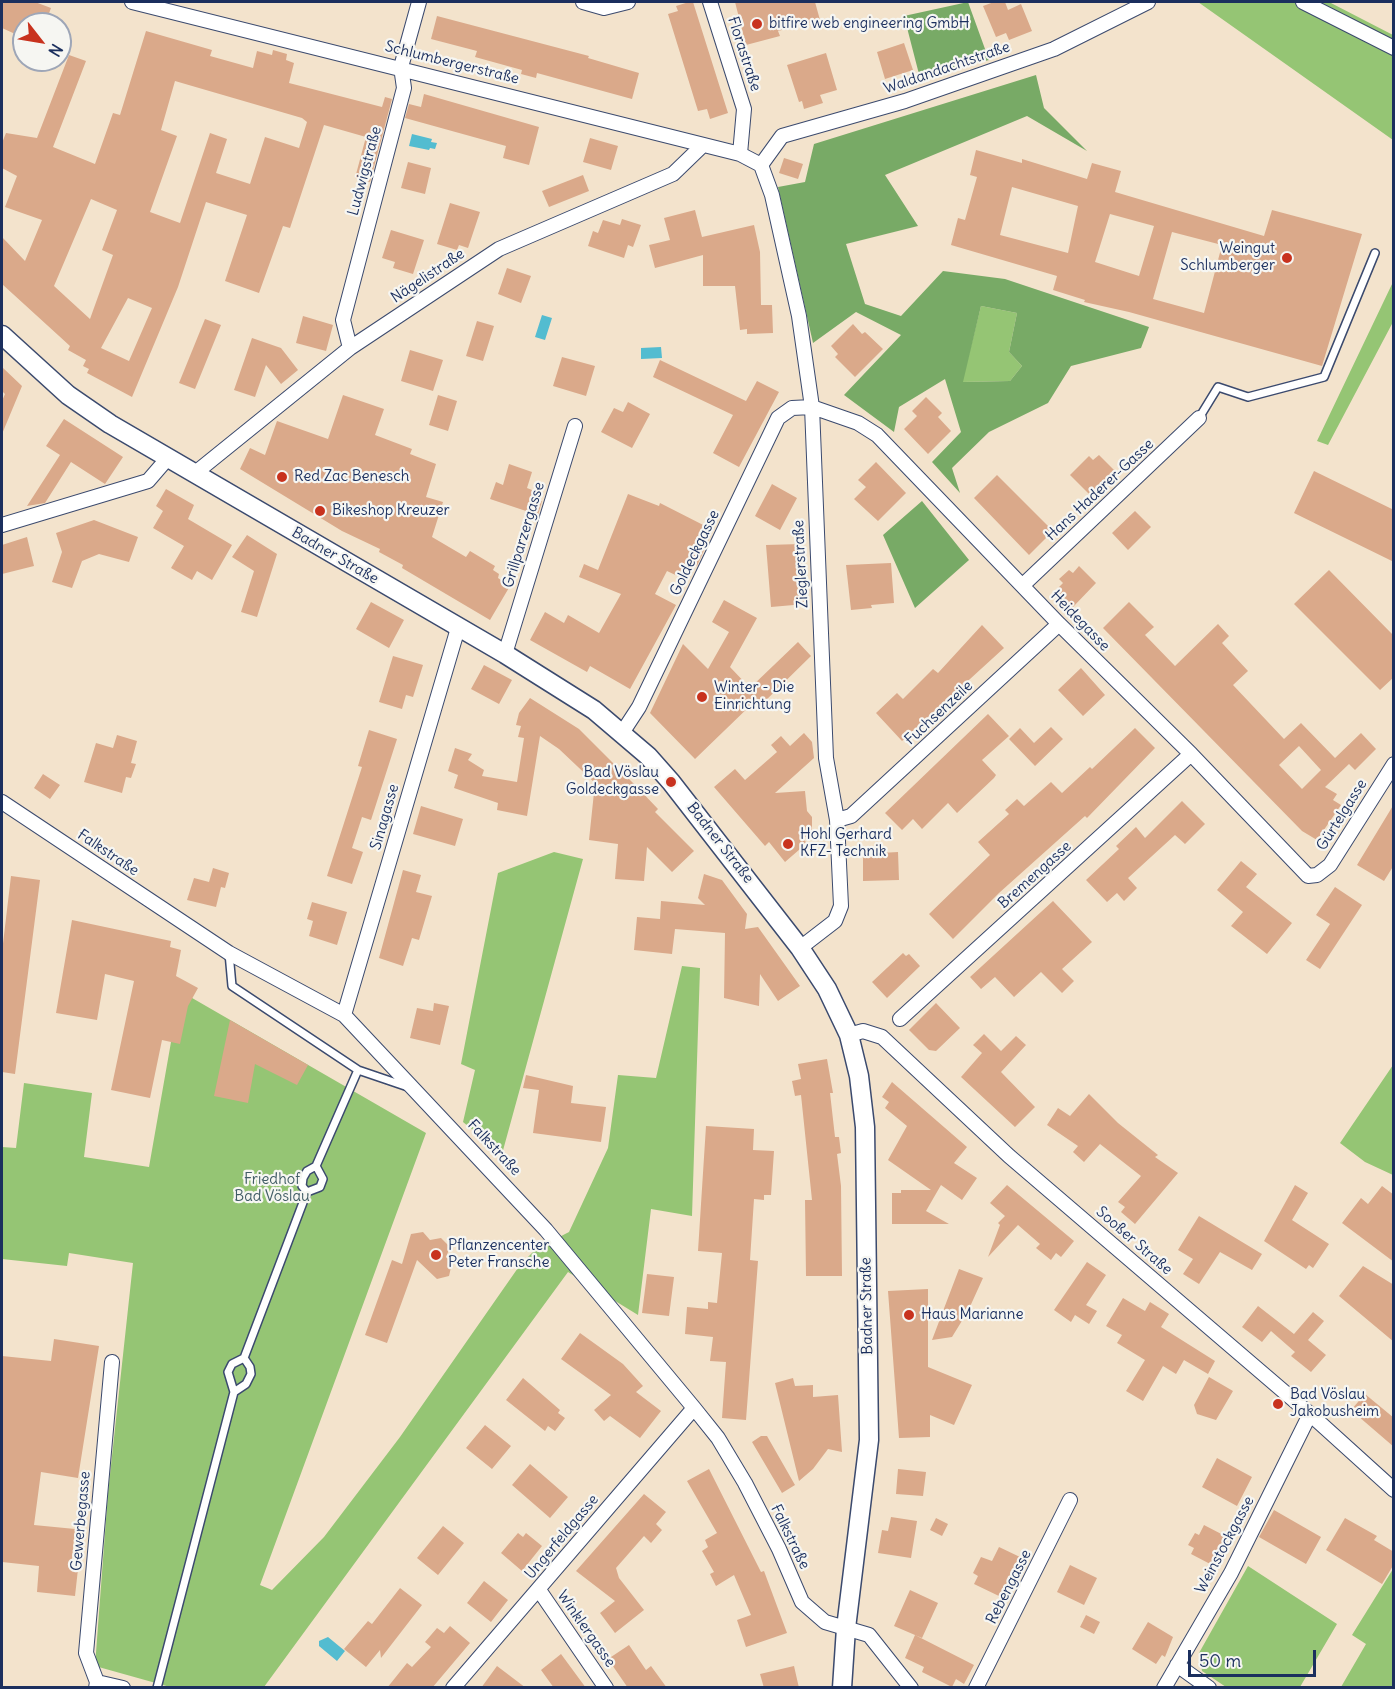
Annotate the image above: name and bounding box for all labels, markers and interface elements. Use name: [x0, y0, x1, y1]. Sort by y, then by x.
north arrow: [12, 12, 72, 72]
street label: Florastraße: [723, 14, 765, 94]
place label: bitfire web engineering GmbH: [769, 15, 970, 33]
marker: bitfire web engineering GmbH: [750, 17, 764, 31]
street label: Schlumbergerstraße: [383, 38, 521, 88]
street label: Waldandachtstraße: [882, 38, 1012, 98]
text: N: [44, 40, 67, 60]
street label: Ludwigstraße: [344, 124, 386, 218]
place label: Weingut Schlumberger: [1180, 240, 1275, 275]
street label: Nägelistraße: [388, 245, 468, 307]
marker: Weingut Schlumberger: [1280, 251, 1294, 265]
street label: Hans Haderer-Gasse: [1042, 435, 1158, 545]
place label: Red Zac Benesch: [294, 468, 409, 486]
marker: Red Zac Benesch: [275, 470, 289, 484]
street label: Grillparzergasse: [499, 480, 549, 590]
place label: Bikeshop Kreuzer: [332, 502, 450, 520]
marker: Bikeshop Kreuzer: [313, 504, 327, 518]
street label: Goldeckgasse: [666, 507, 724, 599]
street label: Zieglerstraße: [790, 519, 812, 609]
street label: Badner Straße: [288, 524, 382, 588]
street label: Heidegasse: [1047, 587, 1113, 655]
street label: Fuchsenzeile: [901, 677, 977, 749]
place label: Winter - Die Einrichtung: [714, 679, 794, 714]
marker: Winter - Die Einrichtung: [695, 690, 709, 704]
place label: Bad Vöslau Goldeckgasse: [566, 764, 659, 799]
marker: Bad Vöslau Goldeckgasse: [664, 775, 678, 789]
street label: Gürtelgasse: [1313, 776, 1371, 854]
street label: Sinagasse: [367, 782, 403, 852]
street label: Badner Straße: [683, 799, 757, 887]
street label: Falkstraße: [74, 826, 142, 880]
place label: Hohl Gerhard KFZ- Technik: [800, 826, 892, 861]
marker: Hohl Gerhard KFZ- Technik: [781, 837, 795, 851]
street label: Bremengasse: [995, 837, 1075, 913]
street label: Falkstraße: [464, 1116, 524, 1180]
park label: Friedhof Bad Vöslau: [234, 1171, 310, 1206]
street label: Sooßer Straße: [1092, 1203, 1176, 1279]
place label: Pflanzencenter Peter Fransche: [448, 1237, 549, 1272]
marker: Pflanzencenter Peter Fransche: [429, 1248, 443, 1262]
street label: Badner Straße: [857, 1257, 877, 1355]
place label: Haus Marianne: [921, 1306, 1024, 1324]
marker: Haus Marianne: [902, 1308, 916, 1322]
place label: Bad Vöslau Jakobusheim: [1290, 1386, 1379, 1421]
marker: Bad Vöslau Jakobusheim: [1271, 1397, 1285, 1411]
street label: Gewerbegasse: [68, 1470, 94, 1572]
street label: Ungerfeldgasse: [521, 1491, 603, 1583]
street label: Weinstockgasse: [1192, 1493, 1258, 1597]
street label: Falkstraße: [767, 1502, 813, 1572]
street label: Rebengasse: [983, 1547, 1035, 1627]
street label: Winklergasse: [553, 1587, 619, 1671]
scale bar: [1191, 1638, 1318, 1676]
text: 50 m: [1199, 1649, 1241, 1672]

